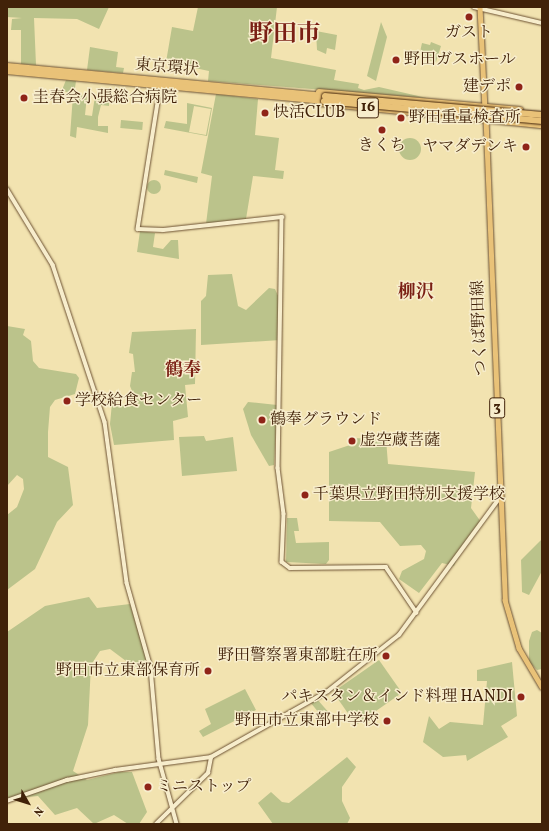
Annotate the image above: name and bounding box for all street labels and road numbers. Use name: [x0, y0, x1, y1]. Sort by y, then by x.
street label: 東京環状: [134, 56, 200, 80]
road number: 16: [356, 95, 380, 121]
street label: つくば野田線: [469, 280, 491, 376]
road number: 3: [489, 395, 505, 421]

